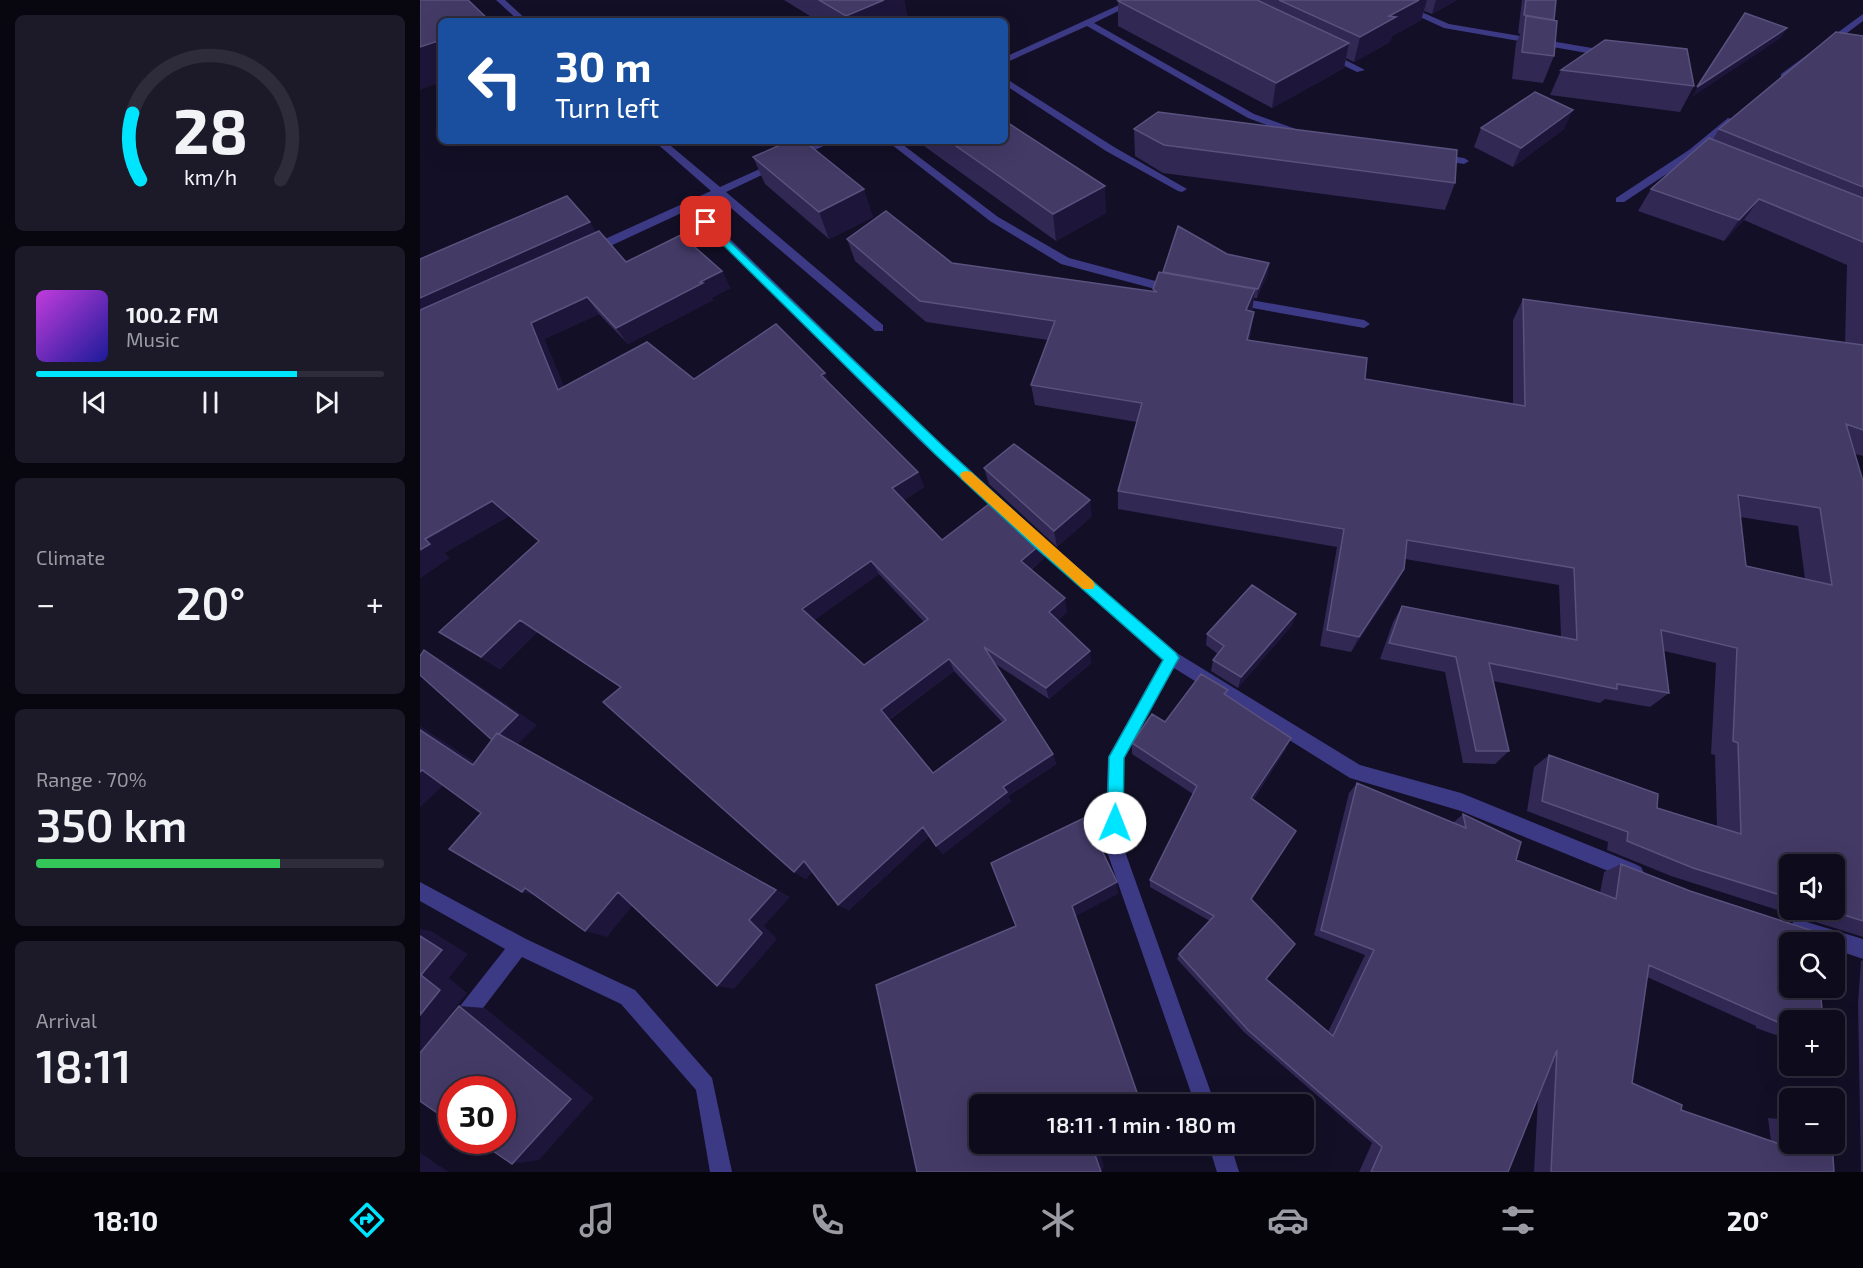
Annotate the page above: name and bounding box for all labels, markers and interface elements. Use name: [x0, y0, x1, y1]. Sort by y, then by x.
text: 30 m: [555, 40, 651, 90]
icon: left: [456, 42, 534, 120]
text: Turn left: [555, 91, 659, 123]
text: 28: [172, 92, 248, 167]
text: km/h: [183, 165, 237, 190]
pin: [680, 196, 731, 247]
icon: arrive: [689, 205, 722, 238]
text: 100.2 FM: [126, 301, 219, 327]
text: Music: [126, 327, 180, 351]
icon: previous: [78, 386, 111, 419]
icon: pause: [194, 386, 227, 419]
icon: next: [310, 386, 343, 419]
text: Climate: [36, 545, 105, 569]
text: 20°: [176, 575, 245, 629]
text: −: [36, 583, 55, 623]
text: +: [366, 583, 384, 623]
text: Range · 70%: [36, 767, 147, 791]
position arrow: [1083, 791, 1147, 855]
text: 350 km: [36, 797, 187, 851]
map controls: [1779, 854, 1845, 1154]
button: sound: [1779, 854, 1845, 920]
button: search: [1779, 932, 1845, 998]
text: Arrival: [36, 1008, 97, 1032]
button: +: [1779, 1010, 1845, 1076]
text: 18:11: [36, 1038, 131, 1092]
speed limit sign: 30: [438, 1076, 516, 1154]
button: −: [1779, 1088, 1845, 1154]
text: 18:11 · 1 min · 180 m: [1047, 1111, 1236, 1137]
icon: directions: [346, 1199, 388, 1241]
icon: music: [576, 1199, 618, 1241]
icon: phone: [806, 1199, 848, 1241]
icon: climate: [1037, 1199, 1079, 1241]
icon: car: [1267, 1199, 1309, 1241]
icon: filters: [1497, 1199, 1539, 1241]
text: 18:10: [94, 1204, 158, 1236]
text: 20°: [1727, 1204, 1769, 1236]

